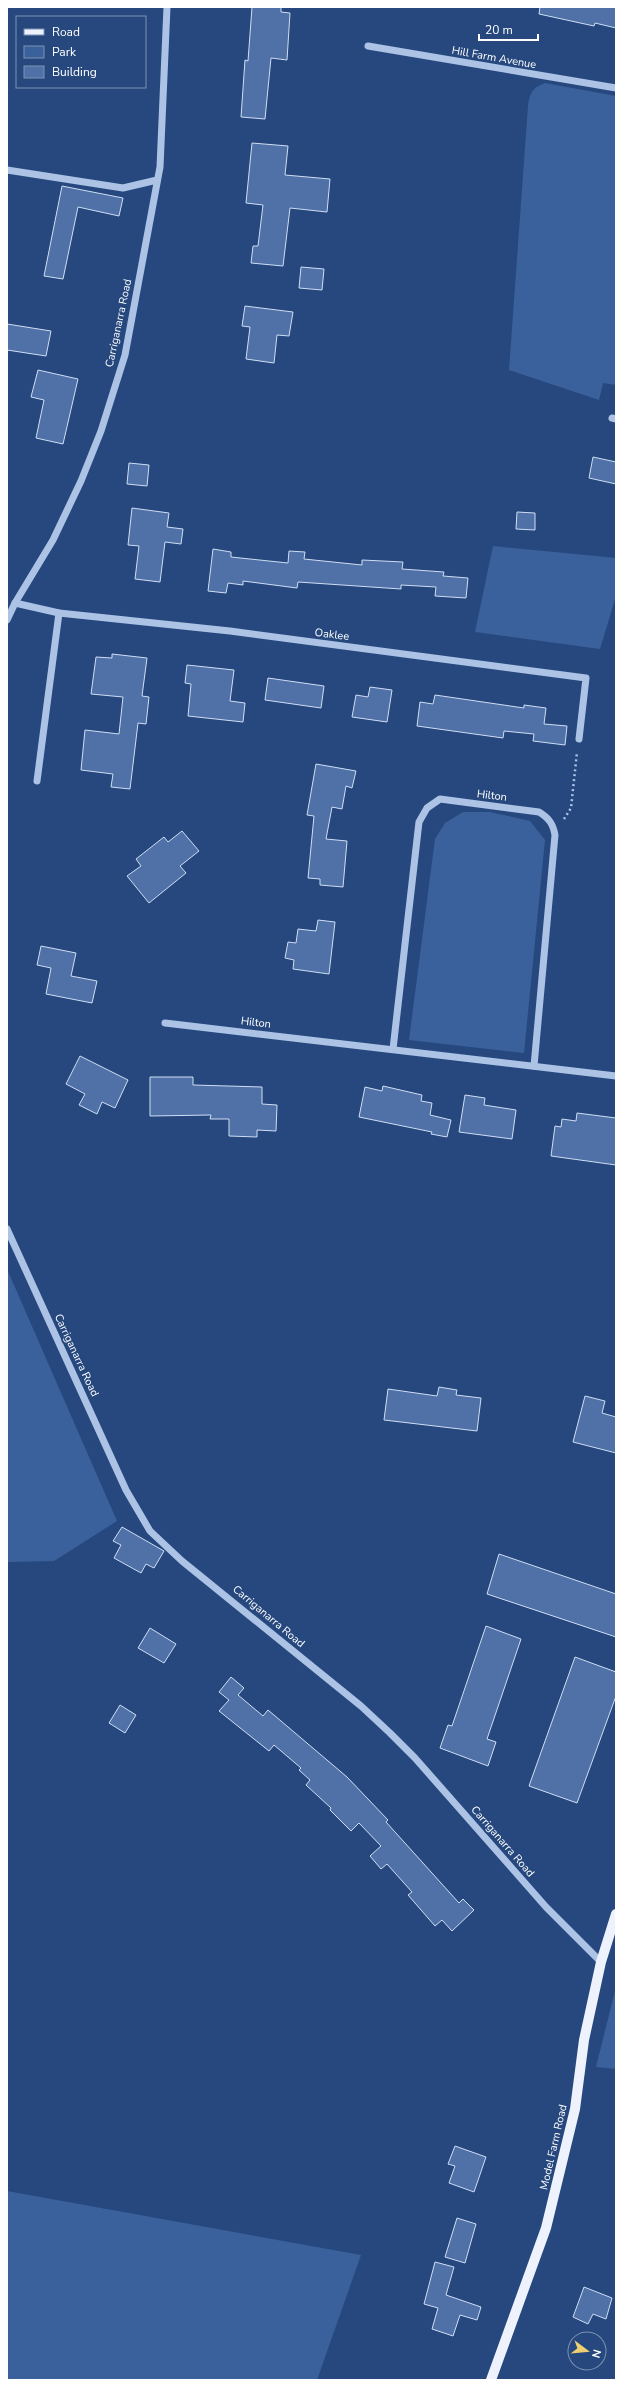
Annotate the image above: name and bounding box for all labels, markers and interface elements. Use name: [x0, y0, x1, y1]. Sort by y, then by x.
legend: [16, 16, 146, 88]
scale bar: [479, 16, 538, 42]
text: 20 m: [485, 22, 513, 38]
text: Road: [52, 24, 80, 40]
street label: Hill Farm Avenue: [450, 43, 537, 72]
text: Park: [52, 44, 77, 60]
text: Building: [52, 64, 97, 80]
street label: Carriganarra Road: [102, 278, 135, 369]
street label: Oaklee: [314, 625, 350, 644]
street label: Hilton: [476, 786, 508, 805]
street label: Hilton: [240, 1013, 272, 1032]
street label: Carriganarra Road: [51, 1311, 102, 1399]
street label: Carriganarra Road: [229, 1582, 308, 1651]
street label: Carriganarra Road: [467, 1802, 538, 1880]
street label: Model Farm Road: [536, 2103, 571, 2191]
north arrow: [567, 2331, 607, 2371]
text: N: [588, 2348, 604, 2360]

